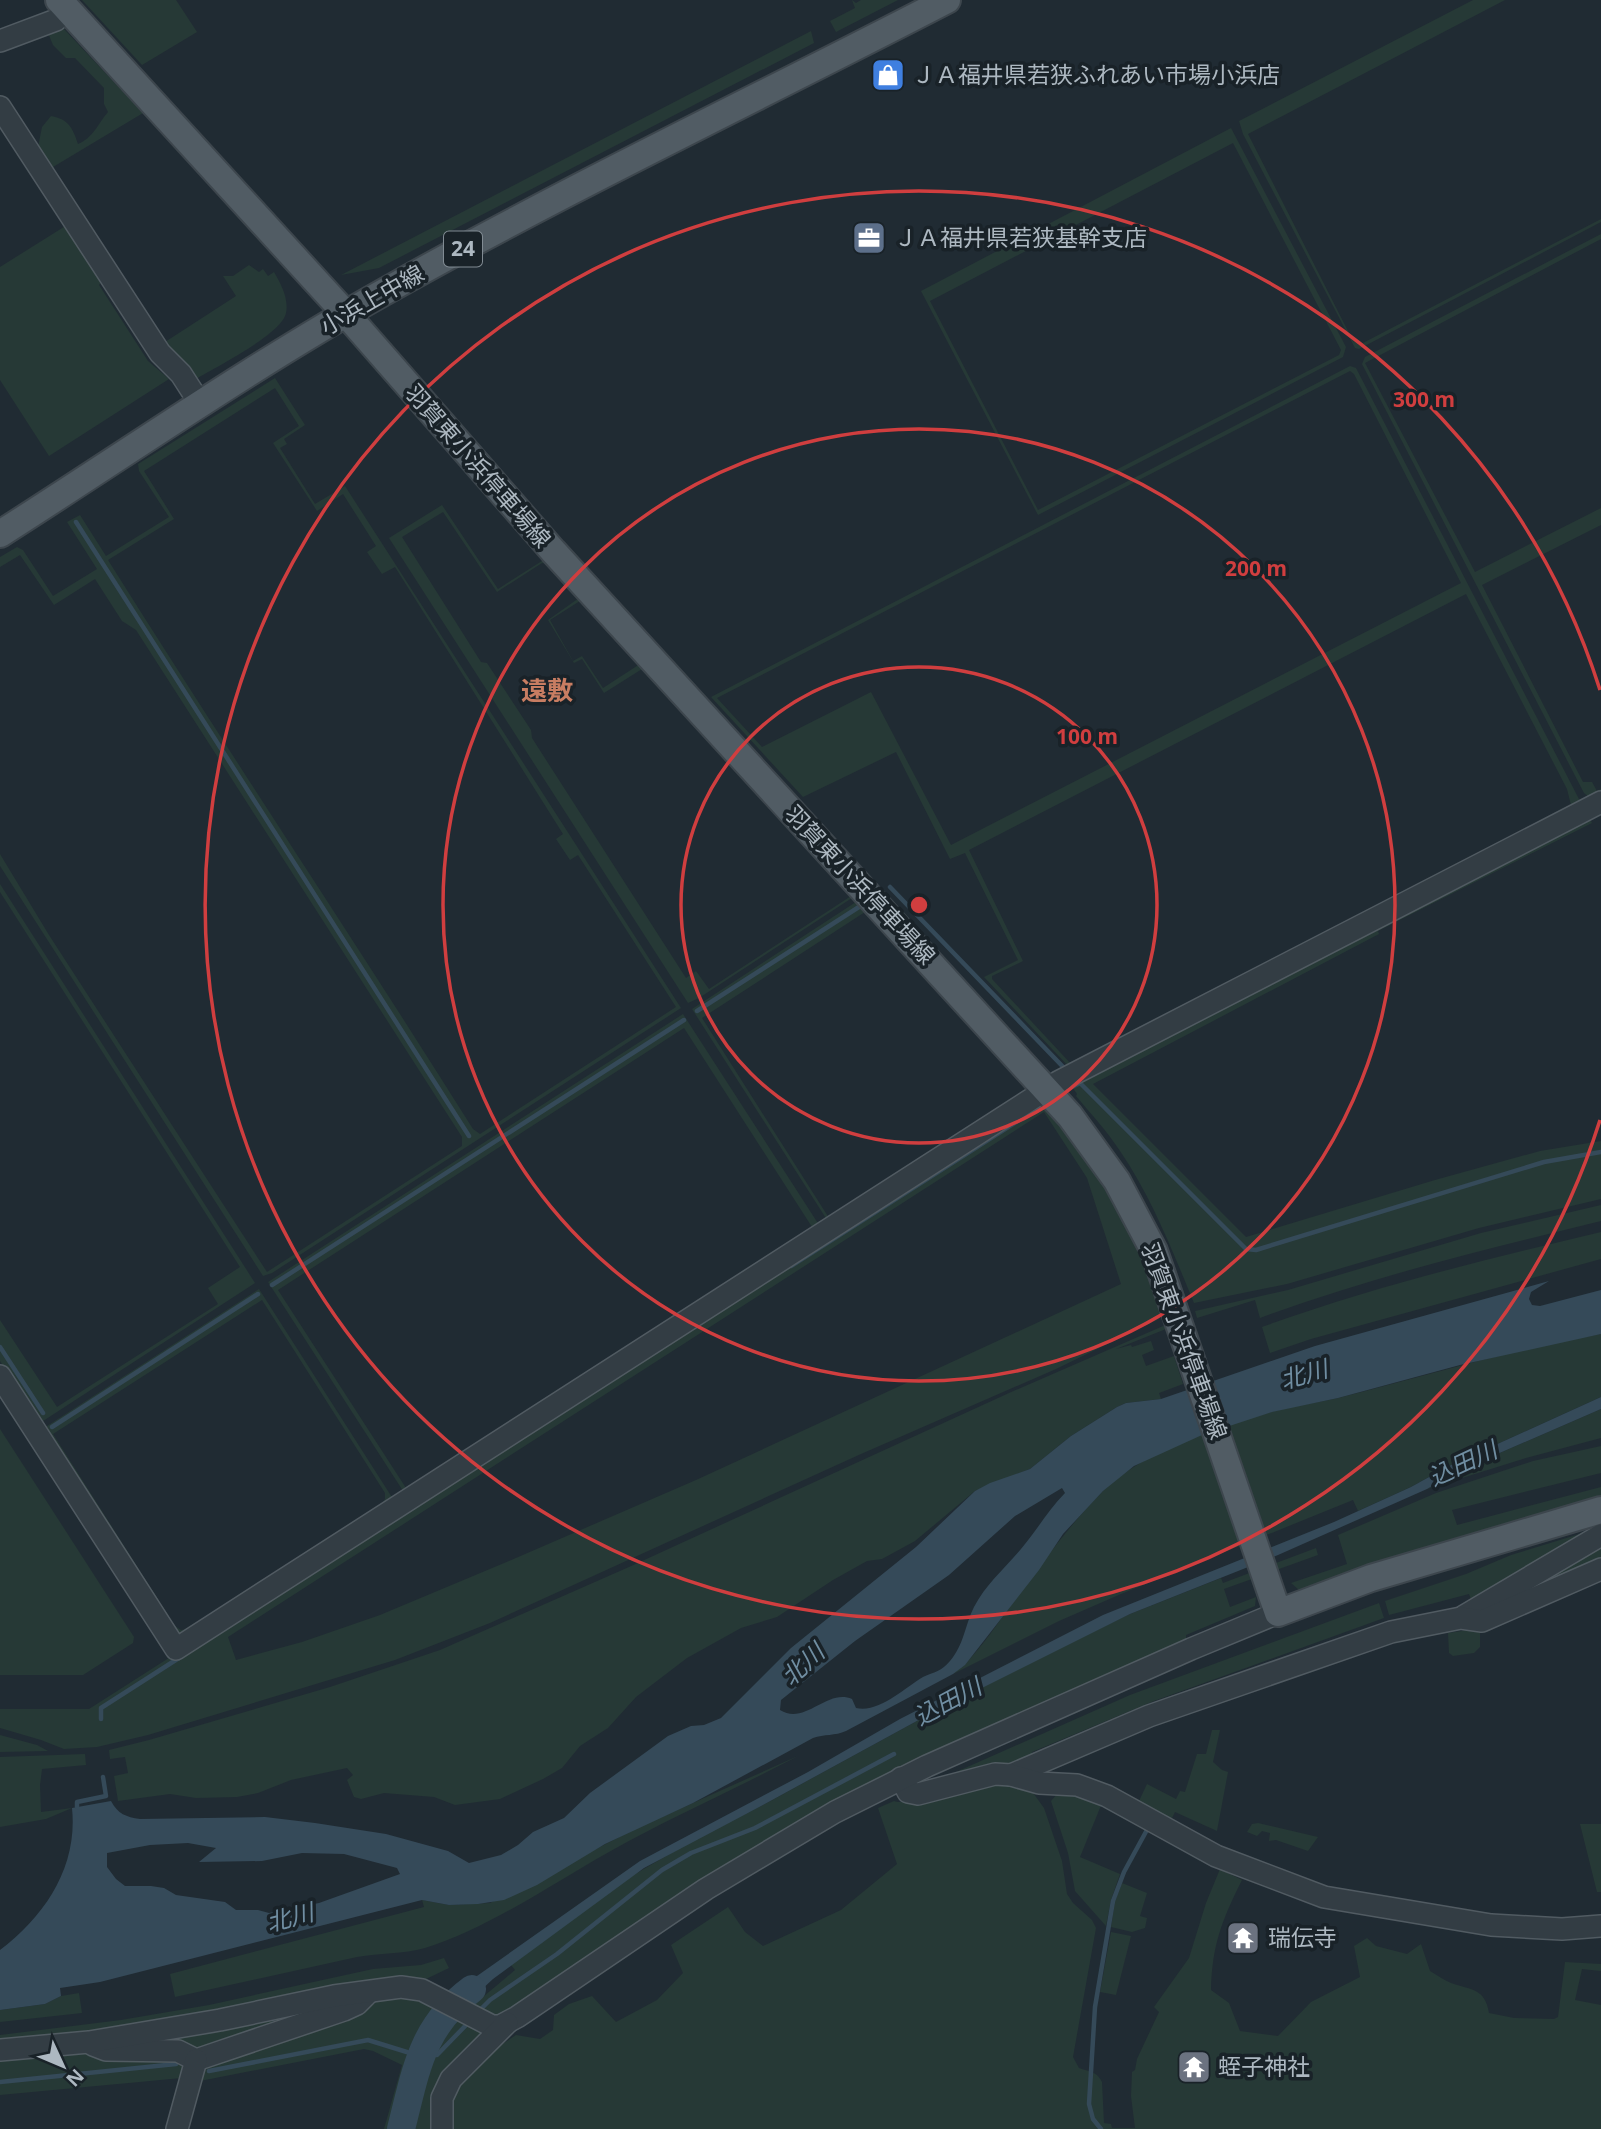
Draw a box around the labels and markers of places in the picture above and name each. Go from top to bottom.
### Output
shop icon: ＪＡ福井県若狭ふれあい市場小浜店 [869,56,907,94]
place label: ＪＡ福井県若狭ふれあい市場小浜店 [912,58,1280,90]
office icon: ＪＡ福井県若狭基幹支店 [850,219,888,257]
place label: ＪＡ福井県若狭基幹支店 [894,221,1147,253]
centre of rings [907,893,931,917]
temple icon: 瑞伝寺 [1224,1919,1262,1957]
place label: 瑞伝寺 [1268,1921,1337,1953]
temple icon: 蛭子神社 [1175,2048,1213,2086]
place label: 蛭子神社 [1218,2050,1310,2082]

